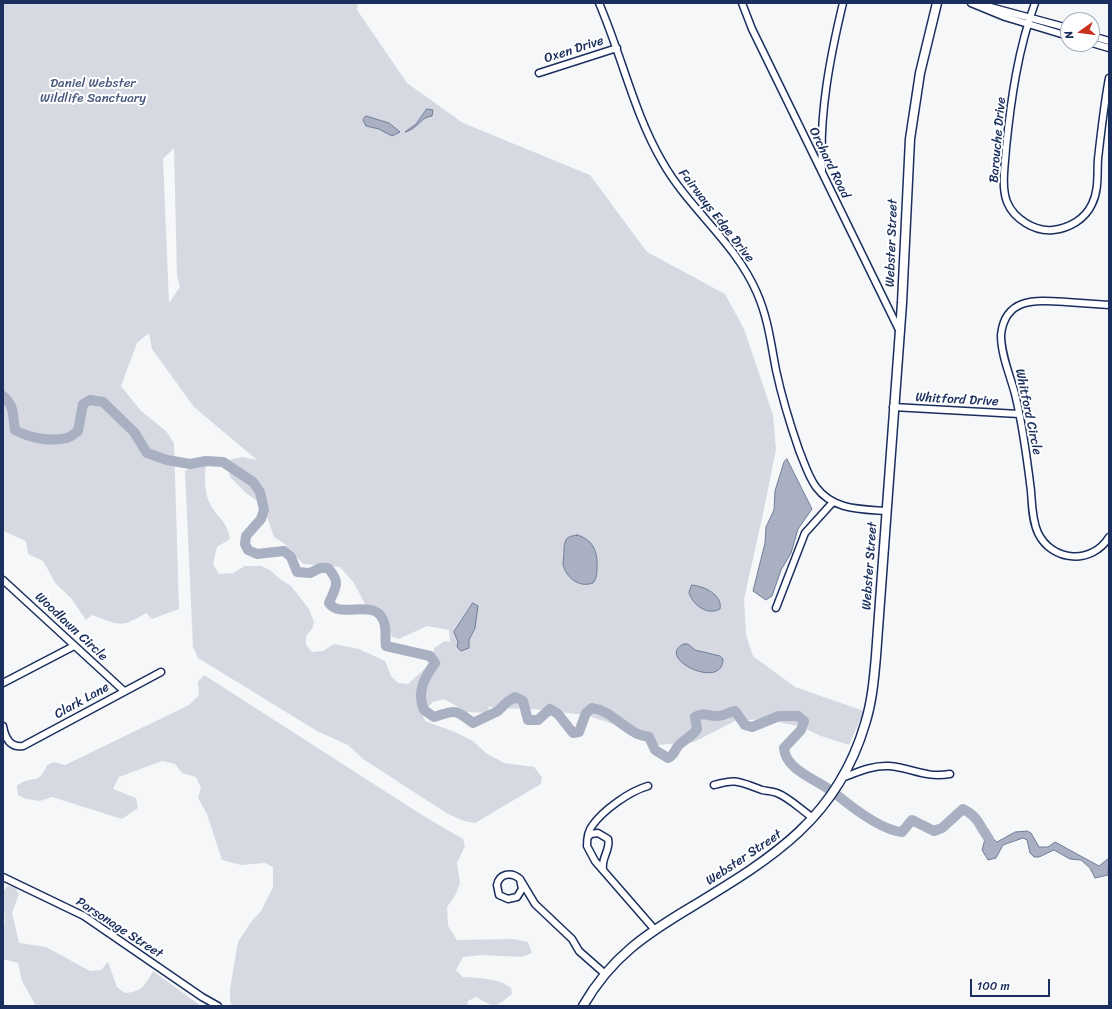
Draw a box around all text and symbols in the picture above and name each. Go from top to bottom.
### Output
north arrow [1060,12,1100,52]
text: N [1059,29,1079,41]
street label: Oxen Drive [542,33,606,67]
park label: Daniel Webster Wildlife Sanctuary [40,76,146,107]
street label: Barouche Drive [986,96,1010,184]
street label: Orchard Road [805,125,853,201]
street label: Fairways Edge Drive [675,166,757,266]
street label: Webster Street [883,199,901,287]
street label: Whitford Circle [1011,367,1045,457]
street label: Whitford Drive [915,390,999,410]
street label: Webster Street [859,521,881,611]
street label: Woodlawn Circle [31,589,111,665]
street label: Clark Lane [52,680,112,722]
street label: Webster Street [703,827,785,889]
street label: Parsonage Street [73,894,165,962]
scale bar [972,971,1052,997]
text: 100 m [977,975,1010,997]

